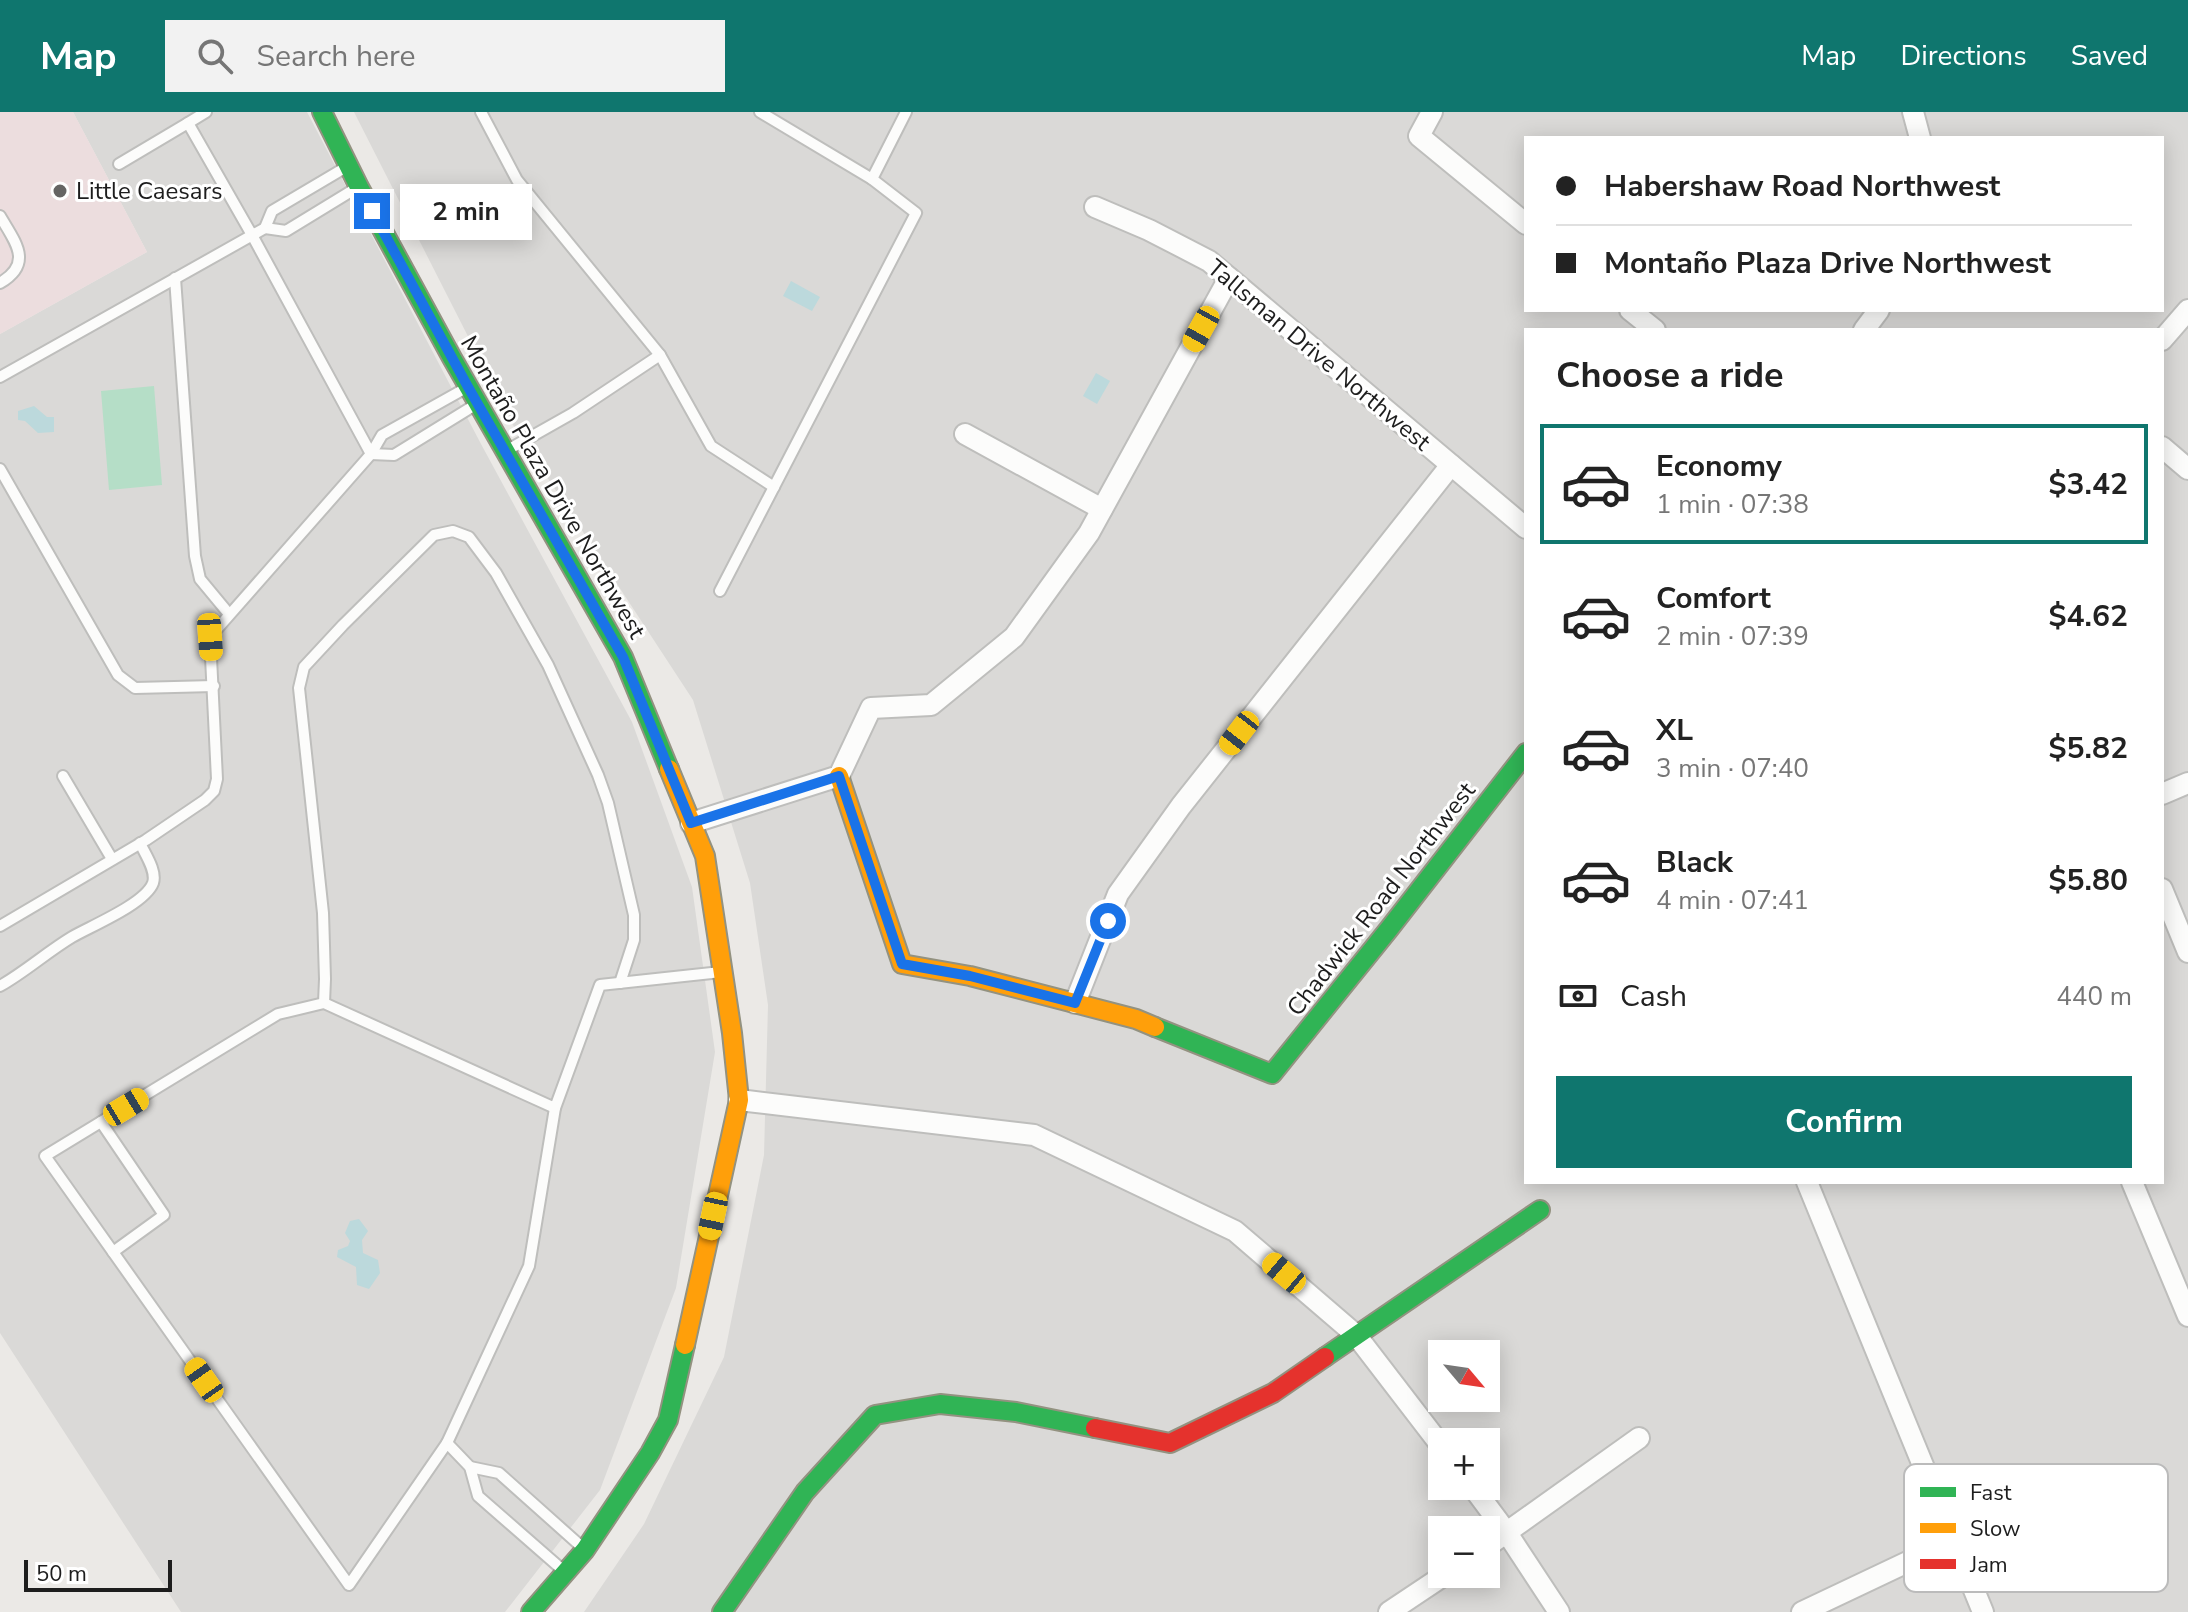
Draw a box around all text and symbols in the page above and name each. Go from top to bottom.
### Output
search box [165,20,725,92]
text: Map [40,31,117,82]
icon: search [193,34,237,78]
text: Search here [257,36,416,77]
text: Map [1801,37,1856,75]
text: Directions [1900,37,2027,75]
text: Saved [2071,37,2148,75]
text: Habershaw Road Northwest [1604,166,2000,207]
place label: Little Caesars [76,175,223,207]
marker: Little Caesars [51,182,69,200]
callout: 2 min [400,183,532,239]
route end [354,193,390,229]
text: 2 min [432,194,500,229]
text: Montaño Plaza Drive Northwest [1604,243,2051,284]
street label: Tallsman Drive Northwest [1201,252,1438,458]
car [1179,302,1223,356]
street label: Montaño Plaza Drive Northwest [453,330,653,645]
text: Choose a ride [1556,351,1784,400]
text: Economy [1656,446,1782,487]
icon: car [1560,448,1632,520]
text: $3.42 [2049,464,2128,505]
text: 1 min · 07:38 [1656,487,1809,522]
text: Comfort [1656,578,1771,619]
icon: car [1560,580,1632,652]
text: $4.62 [2049,596,2128,637]
car [196,612,224,662]
text: 2 min · 07:39 [1656,619,1809,654]
car [1215,707,1263,759]
text: XL [1656,710,1693,751]
icon: car [1560,712,1632,784]
text: $5.82 [2049,728,2128,769]
text: 3 min · 07:40 [1656,751,1809,786]
street label: Chadwick Road Northwest [1280,775,1483,1022]
text: Black [1656,842,1733,883]
icon: car [1560,844,1632,916]
text: $5.80 [2049,860,2128,901]
text: 4 min · 07:41 [1656,883,1809,918]
route start [1090,903,1126,939]
icon: cash [1556,974,1600,1018]
text: Cash [1620,976,1687,1017]
text: 440 m [2056,979,2132,1014]
button: Confirm [1556,1076,2132,1168]
car [99,1084,153,1130]
car [696,1190,730,1242]
car [1258,1248,1310,1298]
north arrow [1428,1340,1500,1412]
map controls [1428,1340,1500,1588]
car [180,1353,228,1407]
button: + [1428,1428,1500,1500]
legend [1904,1464,2168,1592]
text: Fast [1970,1478,2012,1508]
text: Slow [1970,1514,2021,1544]
button: − [1428,1516,1500,1588]
text: Jam [1969,1550,2008,1580]
scale bar [24,1556,172,1592]
text: 50 m [36,1559,87,1589]

